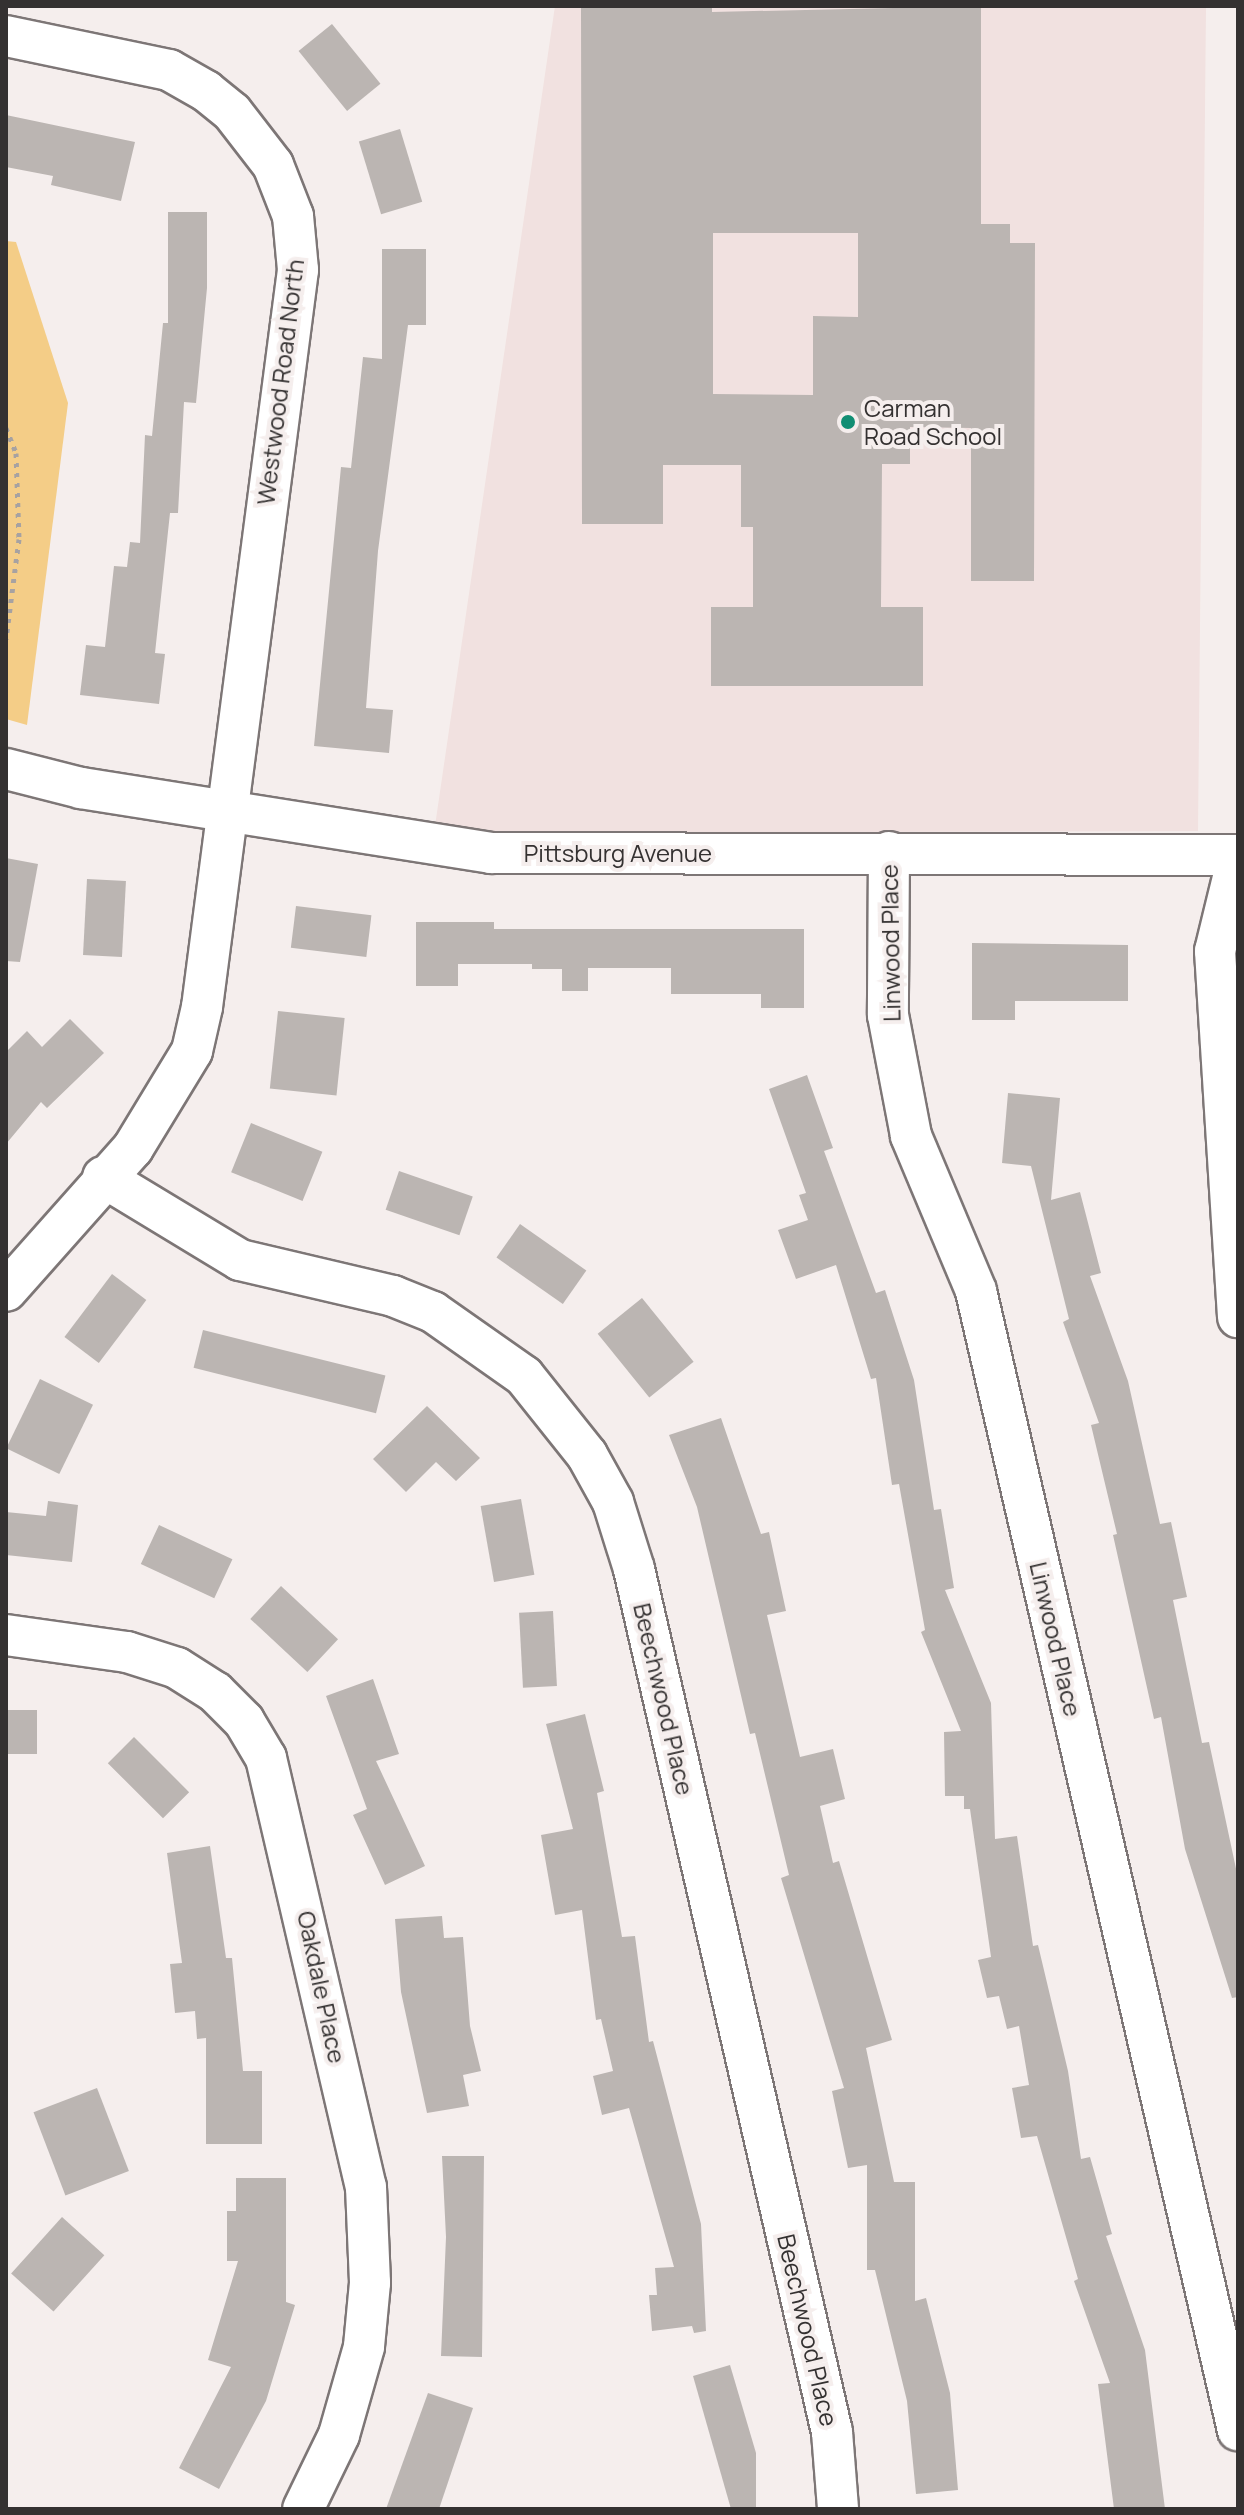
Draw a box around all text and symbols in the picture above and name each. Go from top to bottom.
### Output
street label: Westwood Road North [251,257,309,507]
place label: Carman Road School [864,394,1002,450]
marker: Carman Road School [839,413,857,431]
street label: Pittsburg Avenue [524,839,712,867]
street label: Linwood Place [874,864,906,1022]
street label: Linwood Place [1024,1559,1088,1719]
street label: Beechwood Place [628,1600,700,1798]
street label: Oakdale Place [292,1908,352,2066]
street label: Beechwood Place [772,2231,844,2429]

